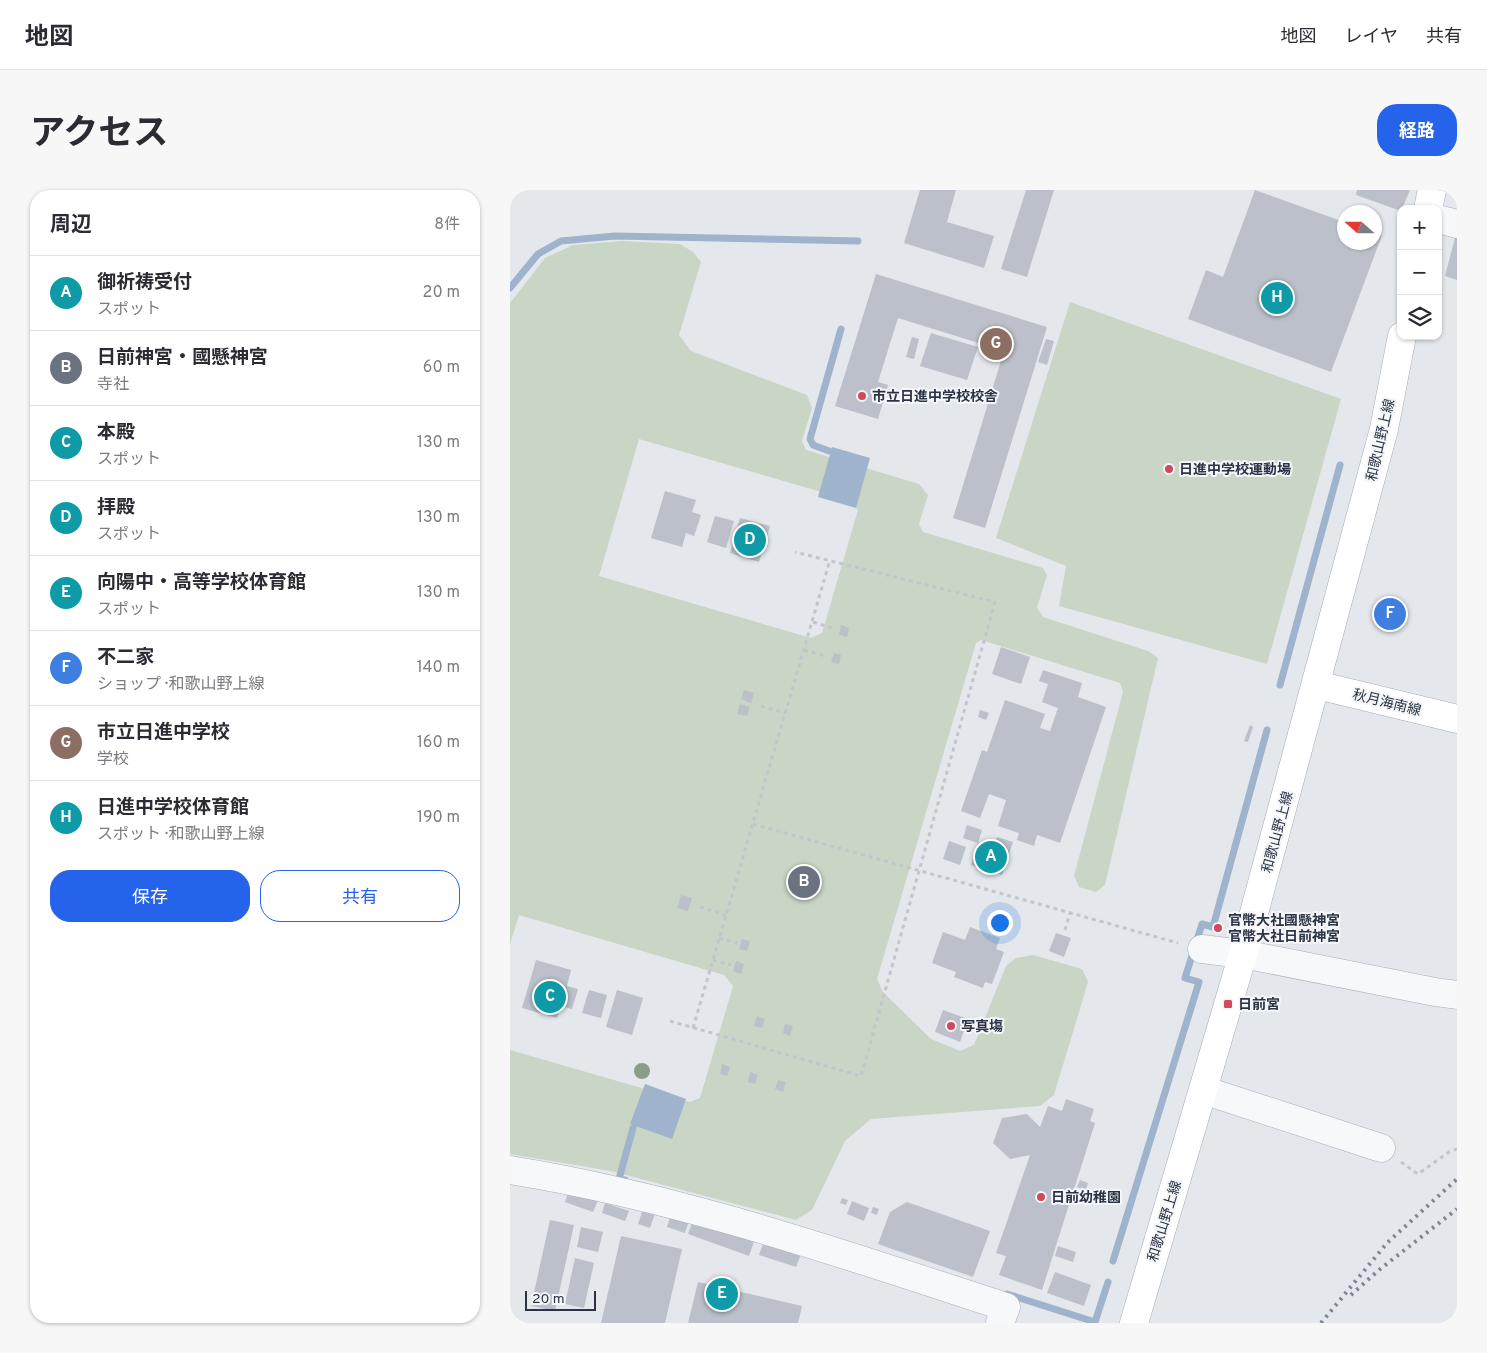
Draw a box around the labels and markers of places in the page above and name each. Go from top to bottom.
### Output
pin: H [1261,279,1293,317]
pin: G [980,325,1012,363]
place label: 市立日進中学校校舎 [872,389,998,406]
marker: 市立日進中学校校舎 [856,390,868,402]
place label: 日進中学校運動場 [1179,462,1291,479]
marker: 日進中学校運動場 [1163,463,1175,475]
pin: D [734,521,766,559]
pin: F [1374,595,1406,633]
pin: A [975,838,1007,876]
pin: B [788,863,820,901]
place label: 官幣大社國懸神宮 官幣大社日前神宮 [1228,912,1340,946]
marker: 官幣大社國懸神宮 官幣大社日前神宮 [1212,922,1224,934]
pin: C [534,978,566,1016]
place label: 日前宮 [1238,996,1280,1014]
marker: 日前宮 [1222,998,1234,1010]
place label: 写真塲 [961,1018,1003,1036]
marker: 写真塲 [945,1020,957,1032]
place label: 日前幼稚園 [1051,1189,1121,1207]
marker: 日前幼稚園 [1035,1191,1047,1203]
pin: E [706,1275,738,1313]

